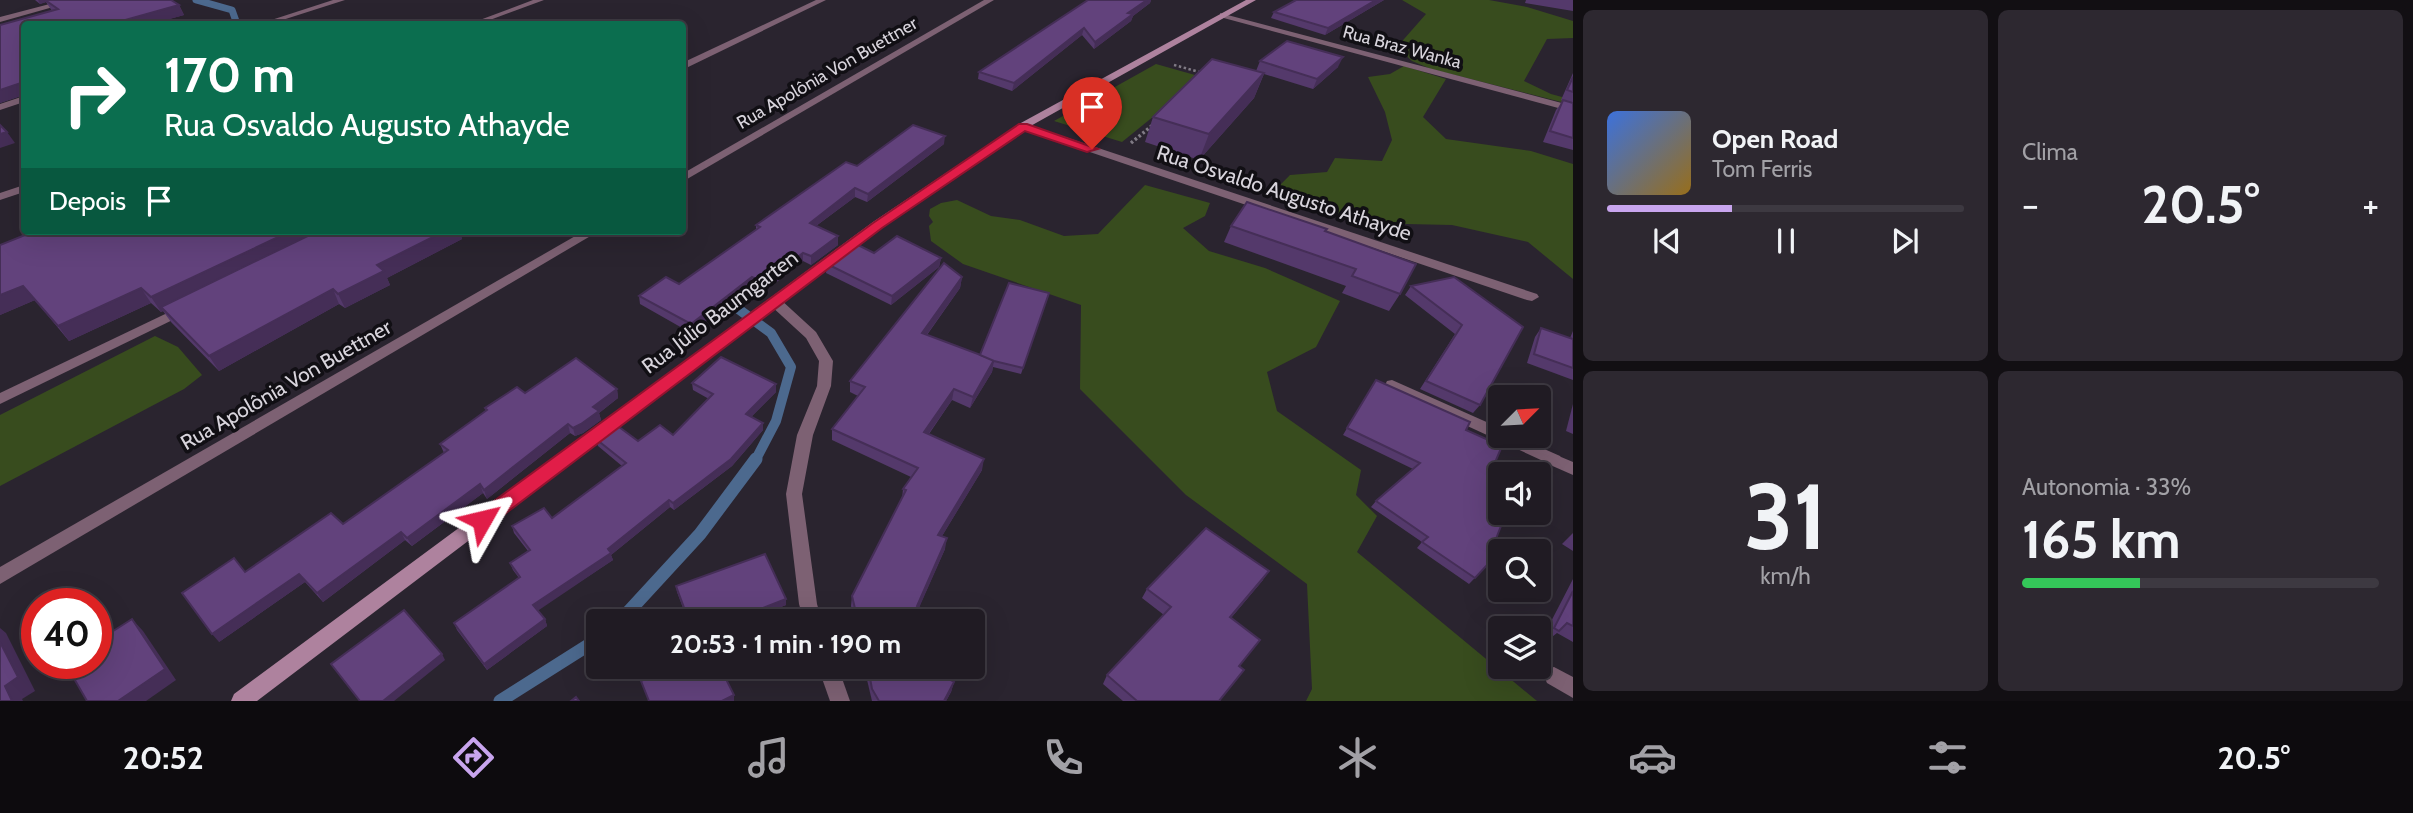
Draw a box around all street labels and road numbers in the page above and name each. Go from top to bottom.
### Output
street label: Rua Apolônia Von Buettner [733,12,921,134]
street label: Rua Braz Wanka [1340,21,1464,73]
street label: Rua Osvaldo Augusto Athayde [1154,139,1415,246]
street label: Rua Júlio Baumgarten [637,245,803,378]
street label: Rua Apolônia Von Buettner [176,314,396,455]

